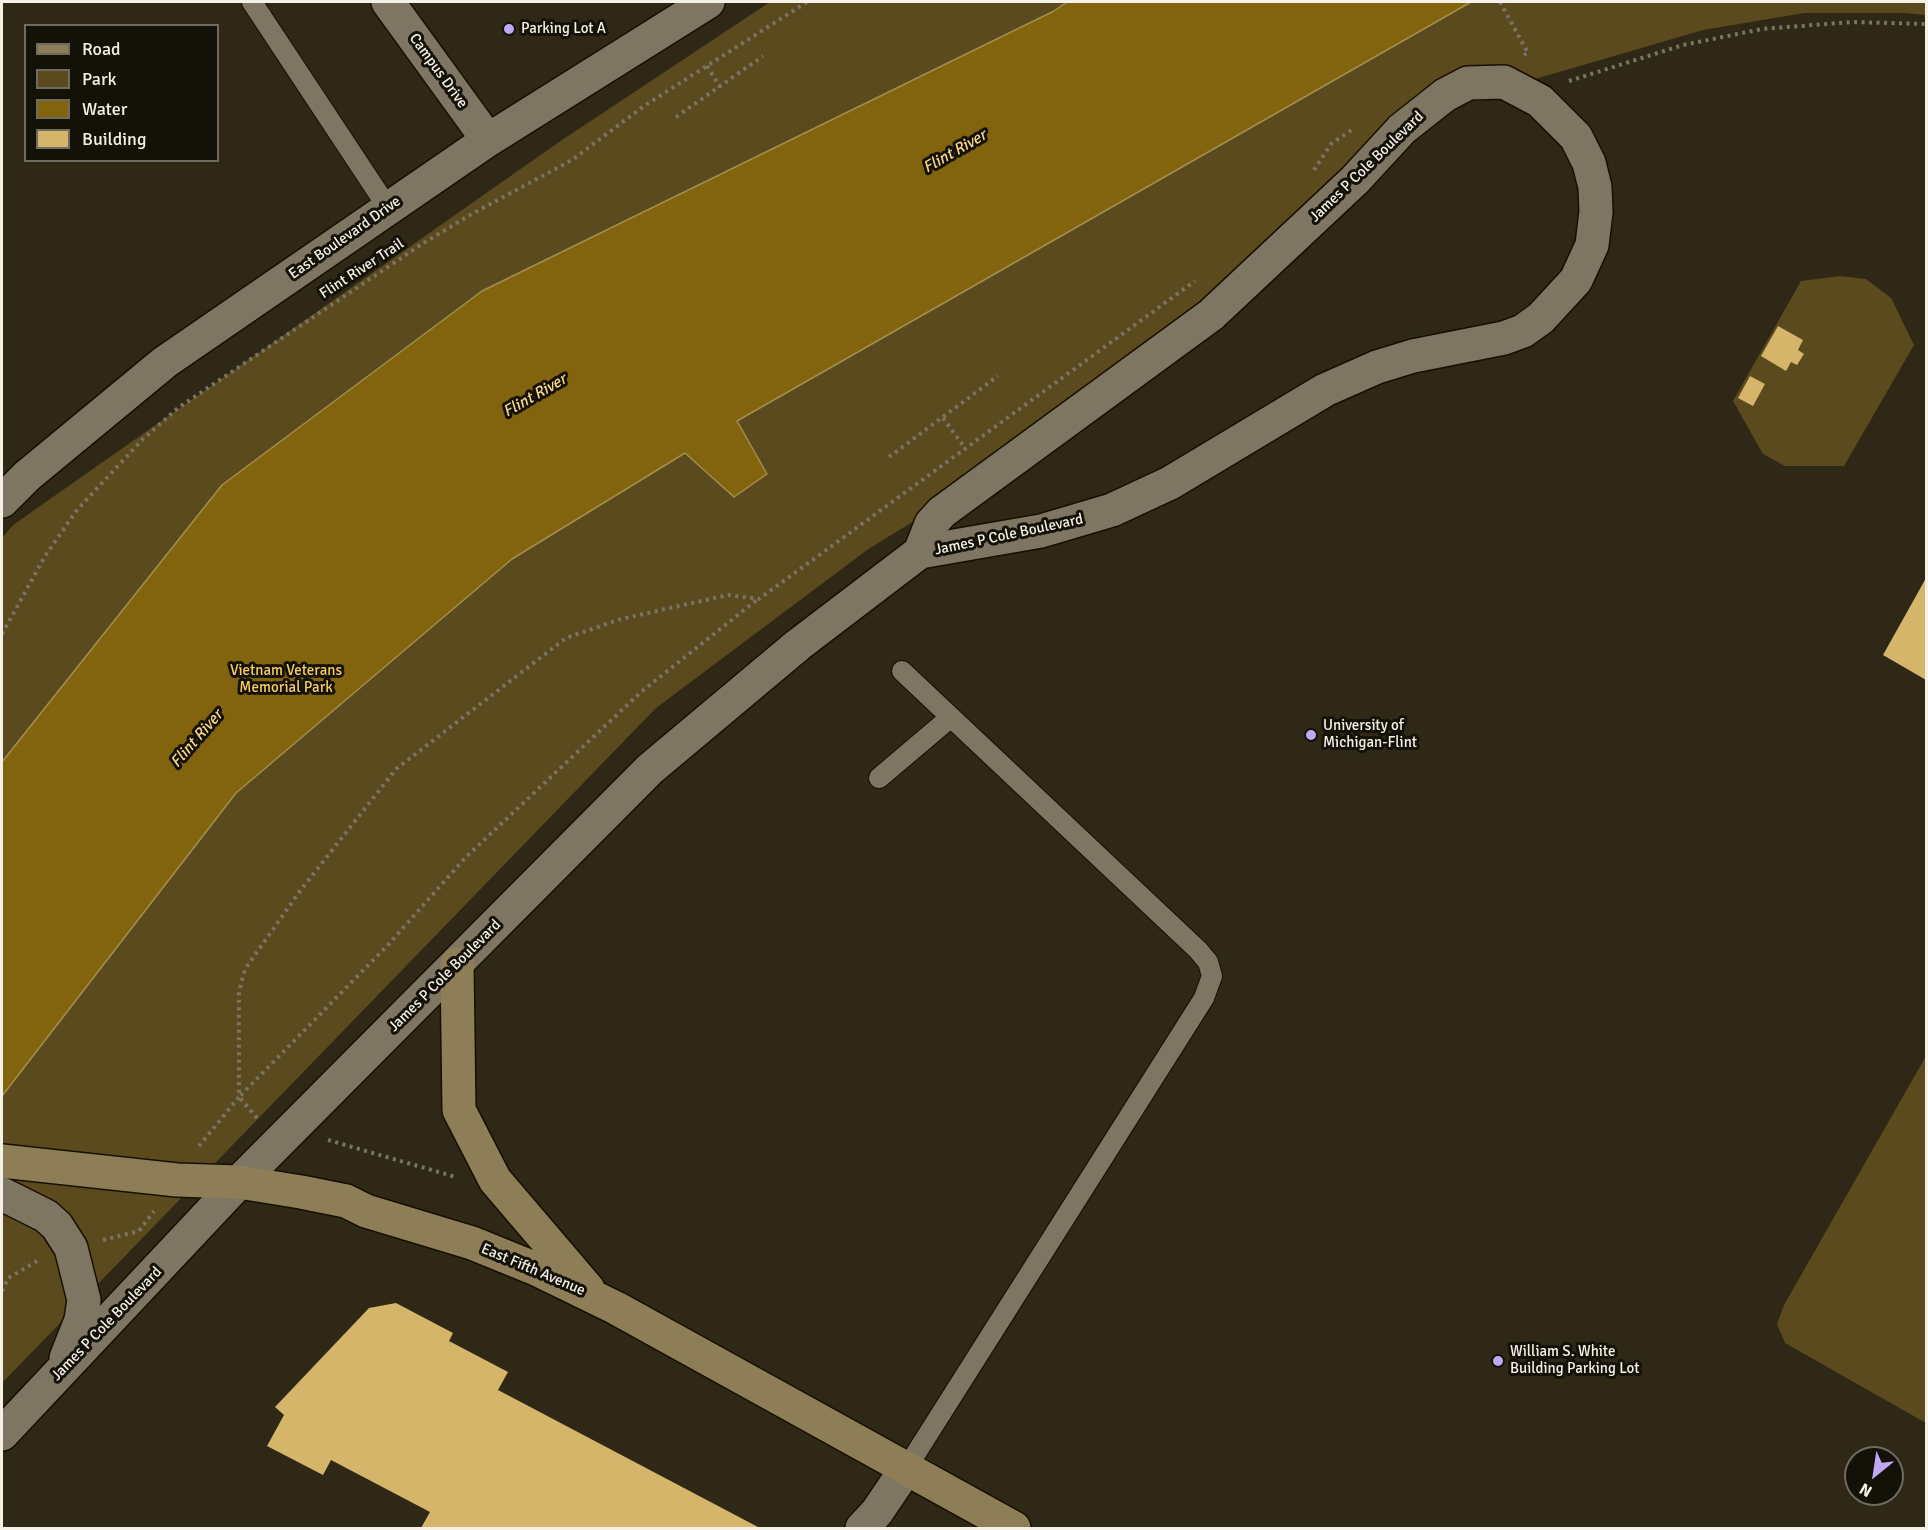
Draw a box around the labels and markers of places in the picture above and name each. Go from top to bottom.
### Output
place label: Parking Lot A [521,20,606,38]
marker: Parking Lot A [502,22,516,36]
place label: University of Michigan-Flint [1323,717,1417,752]
marker: University of Michigan-Flint [1304,728,1318,742]
place label: William S. White Building Parking Lot [1510,1343,1640,1378]
marker: William S. White Building Parking Lot [1491,1354,1505,1368]

